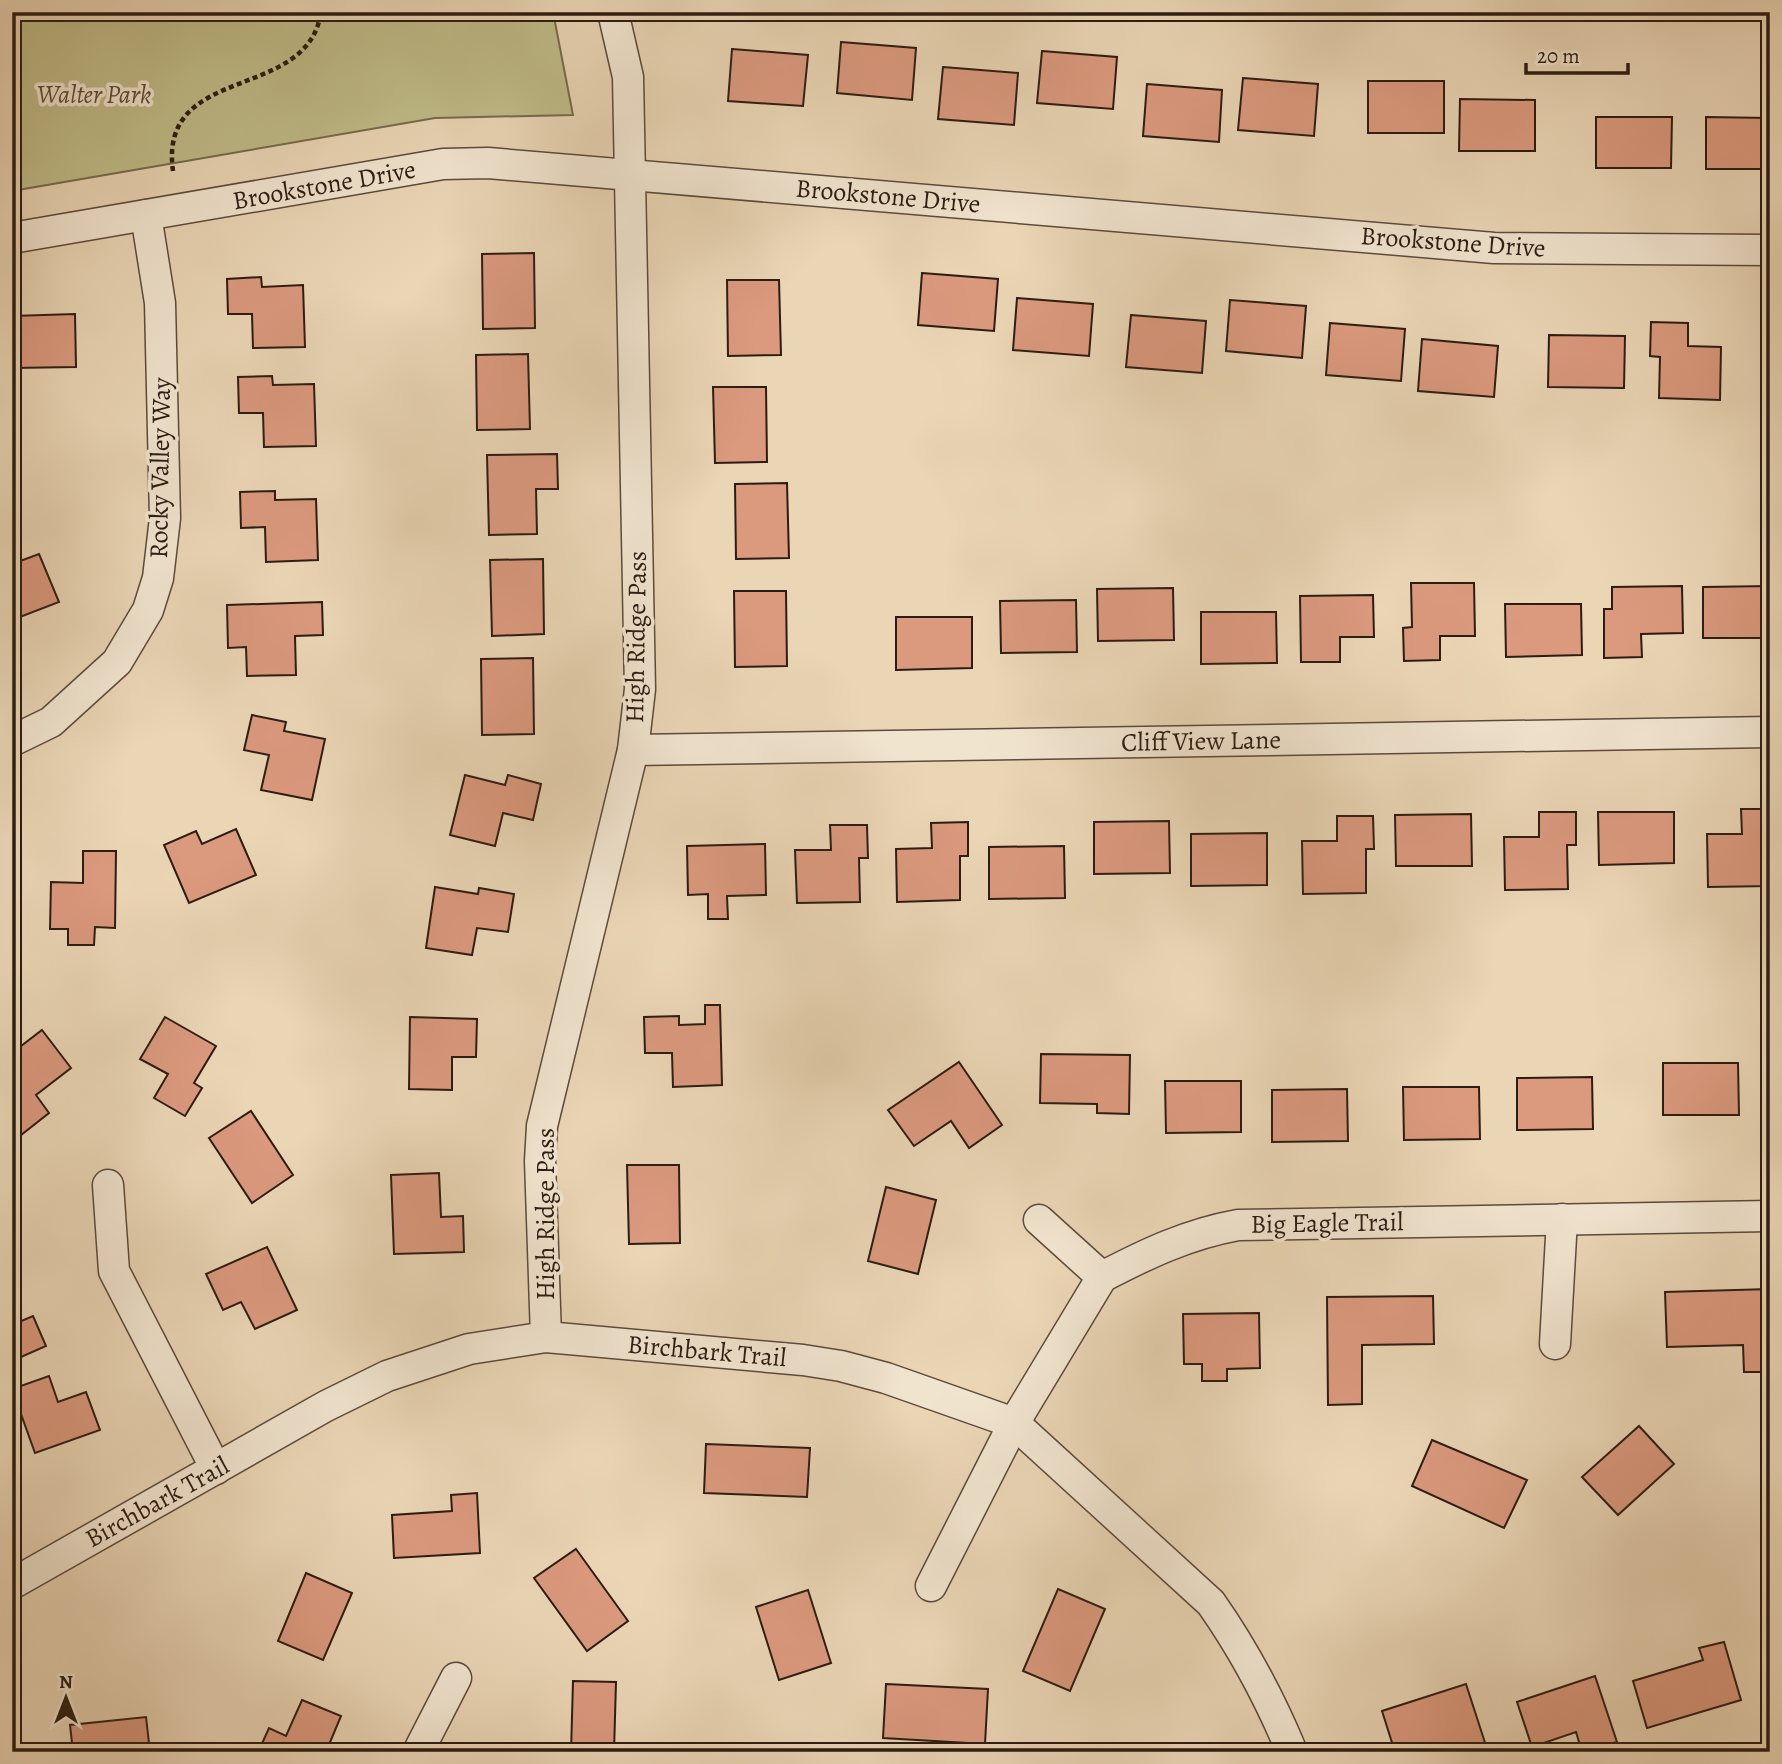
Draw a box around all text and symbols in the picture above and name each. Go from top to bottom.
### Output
scale bar [1526,32,1628,76]
text: 20 m [1537,42,1580,70]
park label: Walter Park [37,77,151,112]
street label: Brookstone Drive [230,152,418,218]
street label: Brookstone Drive [794,170,982,222]
street label: Brookstone Drive [1359,218,1547,266]
street label: Rocky Valley Way [141,377,179,559]
street label: High Ridge Pass [617,551,655,723]
street label: Cliff View Lane [1121,722,1281,760]
street label: High Ridge Pass [528,1128,563,1300]
street label: Big Eagle Trail [1250,1204,1404,1242]
street label: Birchbark Trail [626,1327,788,1375]
street label: Birchbark Trail [79,1448,235,1556]
north arrow [32,1662,102,1732]
text: N [59,1669,73,1695]

